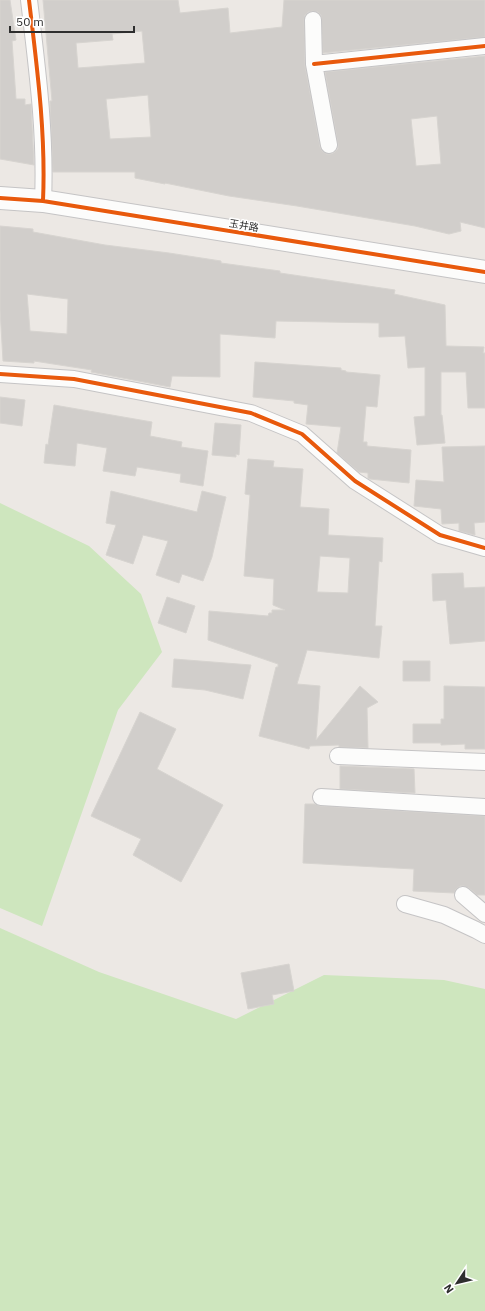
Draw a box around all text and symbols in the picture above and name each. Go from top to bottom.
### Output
scale bar [10,8,134,34]
text: 50 m [16,14,44,29]
street label: 玉井路 [228,217,260,234]
north arrow [437,1263,477,1303]
text: N [441,1281,457,1296]

